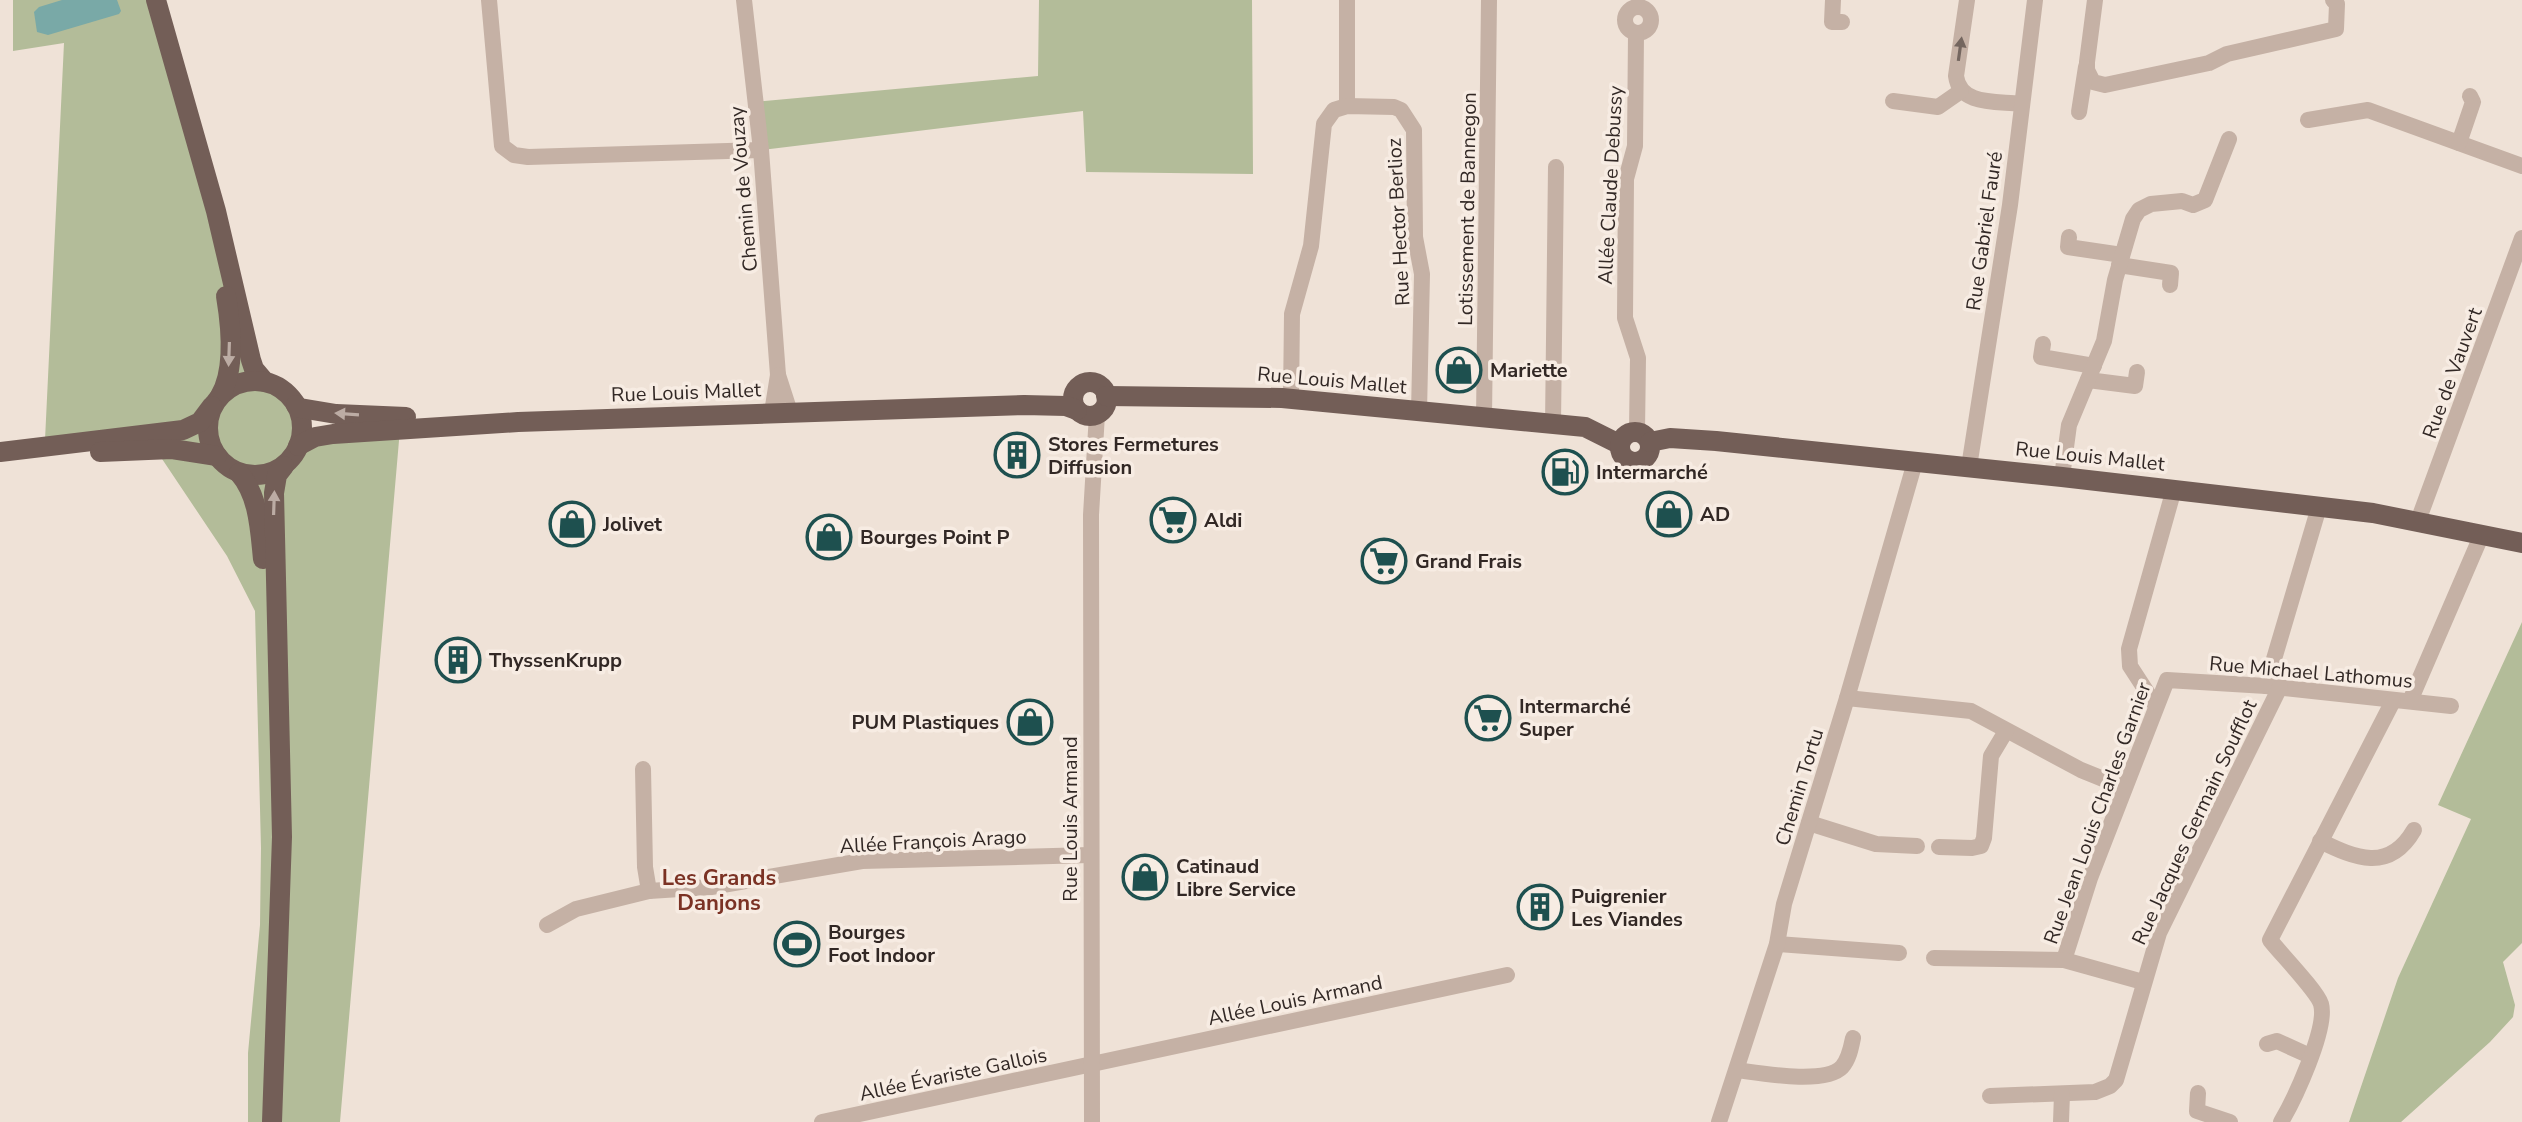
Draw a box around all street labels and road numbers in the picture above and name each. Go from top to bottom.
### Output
street label: Allée Claude Debussy [1592,84,1629,285]
street label: Lotissement de Bannegon [1452,92,1483,326]
street label: Chemin de Vouzay [723,104,764,273]
street label: Rue Hector Berlioz [1381,137,1416,307]
street label: Rue Gabriel Fauré [1960,150,2009,313]
street label: Rue de Vauvert [2416,303,2489,443]
street label: Rue Louis Mallet [1256,361,1409,401]
street label: Rue Louis Mallet [611,376,762,409]
street label: Rue Louis Mallet [2014,435,2167,478]
street label: Rue Michael Lathomus [2208,650,2414,695]
street label: Rue Jean Louis Charles Garnier [2037,678,2158,948]
street label: Rue Jacques Germain Soufflot [2126,694,2264,949]
street label: Chemin Tortu [1769,725,1830,849]
street label: Rue Louis Armand [1057,736,1084,902]
street label: Allée François Arago [839,823,1027,860]
street label: Allée Louis Armand [1205,969,1385,1032]
street label: Allée Évariste Gallois [857,1041,1049,1108]

